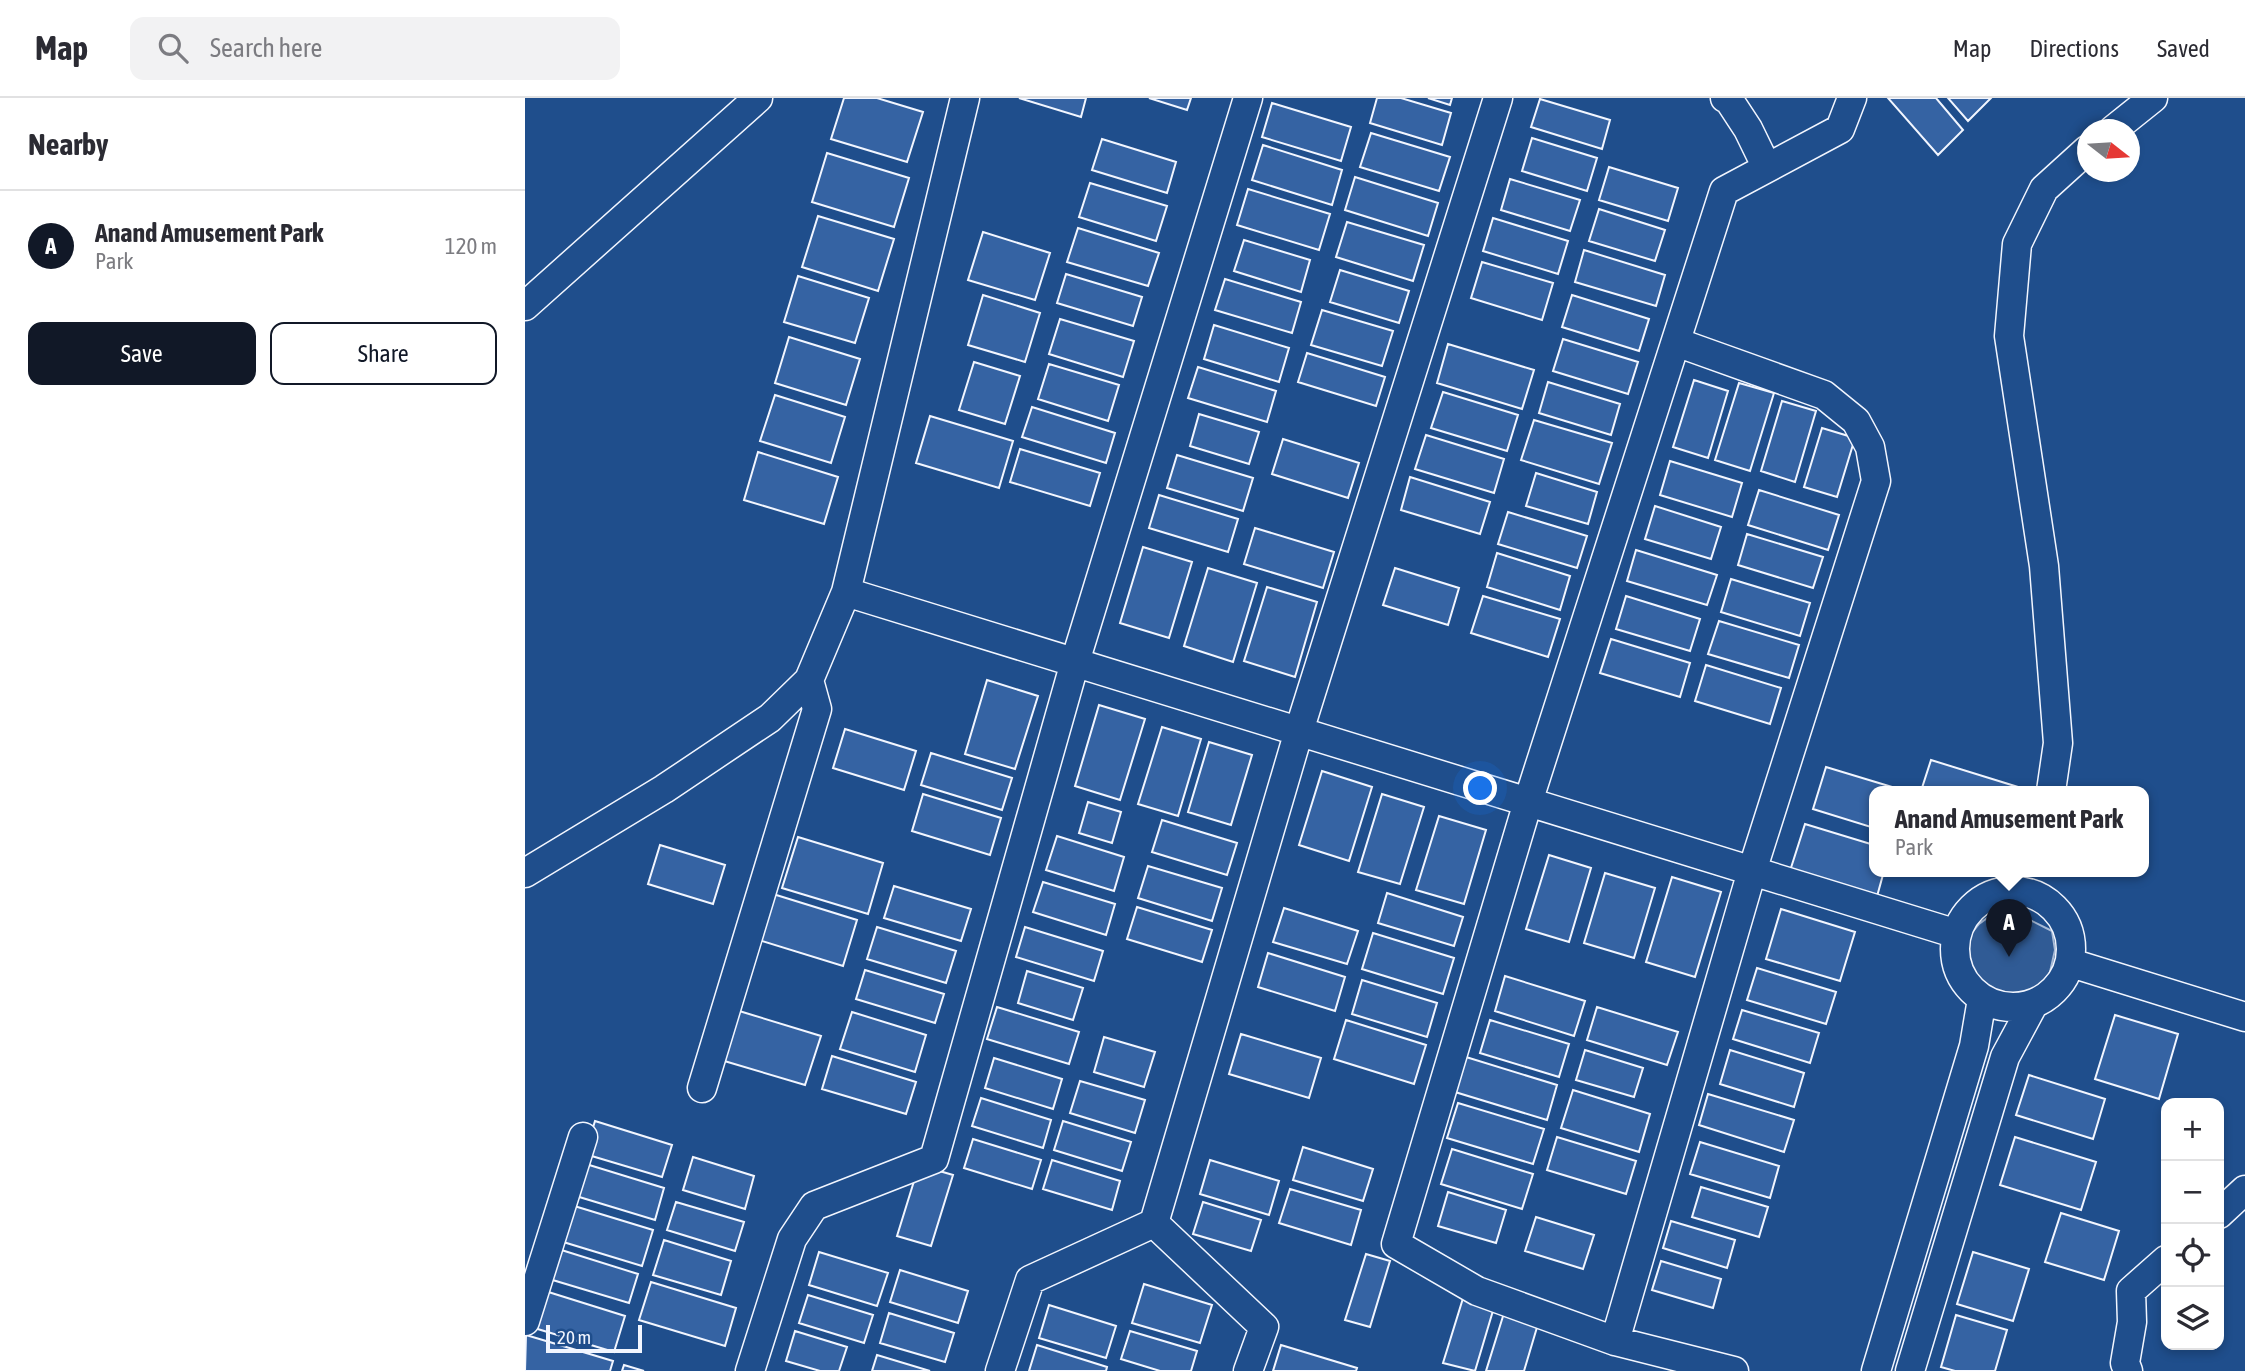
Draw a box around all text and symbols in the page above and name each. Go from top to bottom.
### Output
search box [130,17,620,80]
text: Map [35,29,88,67]
icon: search [154,29,192,67]
text: Search here [210,33,322,63]
text: Map [1953,35,1991,62]
text: Directions [2029,35,2119,62]
text: Saved [2157,35,2210,62]
north arrow [2077,119,2140,182]
text: Nearby [28,127,108,161]
text: Anand Amusement Park [95,218,324,248]
text: A [45,233,57,259]
text: 120 m [445,233,497,259]
text: Park [95,248,133,274]
button: Save [28,322,256,385]
button: Share [270,322,497,385]
your location [1463,771,1497,805]
popup [1869,786,2149,877]
text: Anand Amusement Park [1895,804,2123,834]
text: Park [1895,834,1933,860]
pin: A [1986,899,2032,957]
map controls [2161,1098,2224,1350]
button: + [2161,1098,2224,1161]
button: − [2161,1161,2224,1224]
button: locate [2161,1224,2224,1287]
button: layers [2161,1287,2224,1350]
scale bar [546,1322,642,1354]
text: 20 m [557,1326,591,1348]

